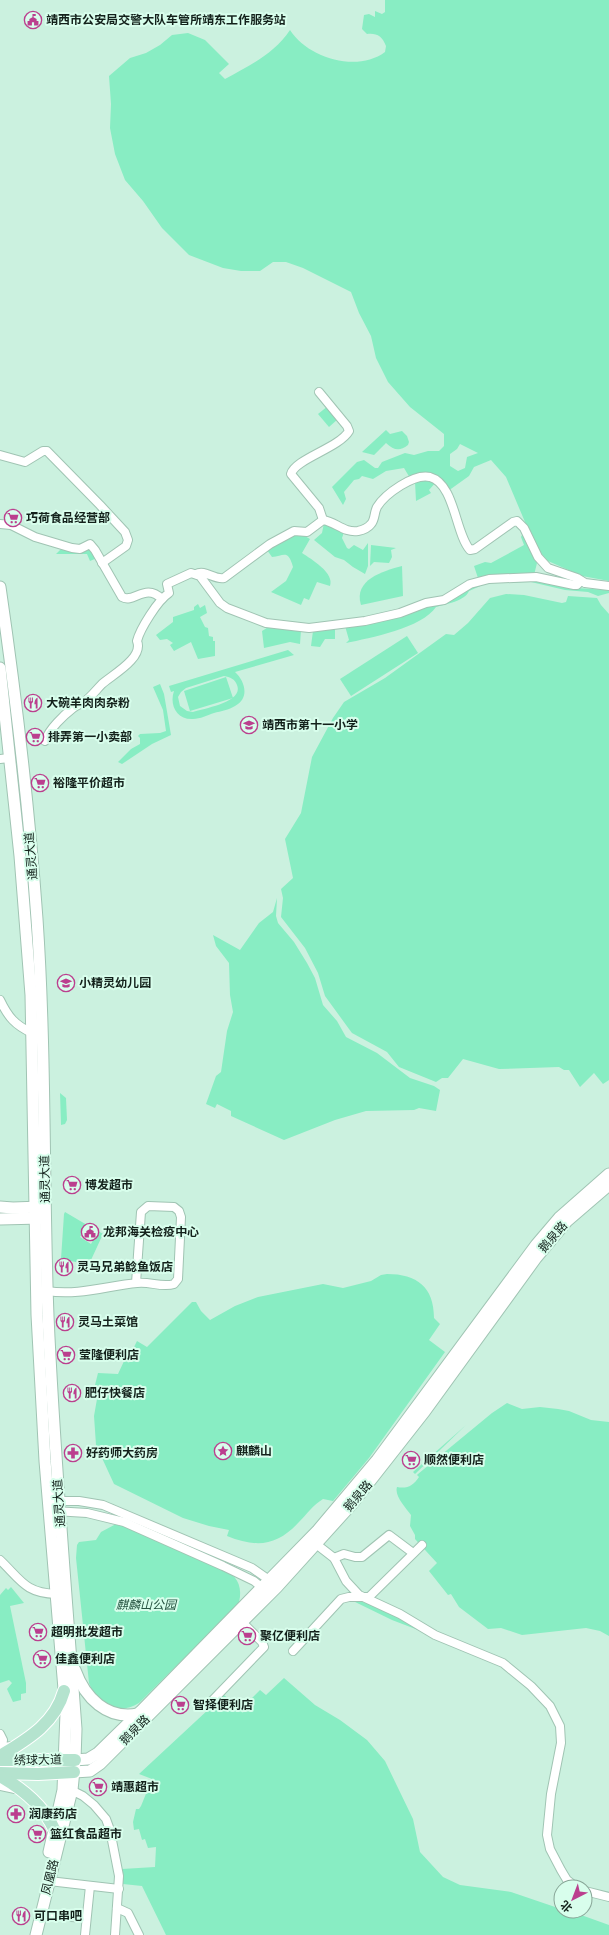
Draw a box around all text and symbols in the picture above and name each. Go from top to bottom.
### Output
public building icon: 靖西市公安局交警大队车管所靖东工作服务站 [23,10,43,30]
place label: 靖西市公安局交警大队车管所靖东工作服务站 [46,13,286,27]
supermarket icon: 巧荷食品经营部 [3,508,23,528]
place label: 巧荷食品经营部 [26,511,110,525]
restaurant icon: 大碗羊肉肉杂粉 [23,693,43,713]
place label: 大碗羊肉肉杂粉 [46,696,130,710]
school or university icon: 靖西市第十一小学 [239,715,259,735]
place label: 靖西市第十一小学 [262,718,358,732]
supermarket icon: 排弄第一小卖部 [25,727,45,747]
place label: 排弄第一小卖部 [48,730,132,744]
supermarket icon: 裕隆平价超市 [30,773,50,793]
place label: 裕隆平价超市 [53,776,125,790]
street label: 通灵大道 [22,831,40,881]
school or university icon: 小精灵幼儿园 [56,973,76,993]
place label: 小精灵幼儿园 [79,976,151,990]
street label: 通灵大道 [38,1155,52,1203]
supermarket icon: 博发超市 [62,1175,82,1195]
place label: 博发超市 [85,1178,133,1192]
street label: 鹅泉路 [536,1219,570,1255]
public building icon: 龙邦海关检疫中心 [80,1222,100,1242]
place label: 龙邦海关检疫中心 [103,1225,199,1239]
restaurant icon: 灵马兄弟鲶鱼饭店 [54,1257,74,1277]
place label: 灵马兄弟鲶鱼饭店 [77,1260,173,1274]
restaurant icon: 灵马土菜馆 [55,1312,75,1332]
place label: 灵马土菜馆 [78,1315,138,1329]
supermarket icon: 莹隆便利店 [56,1345,76,1365]
place label: 莹隆便利店 [79,1348,139,1362]
restaurant icon: 肥仔快餐店 [62,1383,82,1403]
place label: 肥仔快餐店 [85,1386,145,1400]
place icon: 麒麟山 [213,1441,233,1461]
pharmacy icon: 好药师大药房 [63,1443,83,1463]
place label: 麒麟山 [236,1444,272,1458]
place label: 好药师大药房 [86,1446,158,1460]
supermarket icon: 顺然便利店 [401,1450,421,1470]
place label: 顺然便利店 [424,1453,484,1467]
street label: 鹅泉路 [341,1478,375,1514]
street label: 通灵大道 [50,1479,68,1527]
park label: 麒麟山公园 [116,1598,178,1612]
supermarket icon: 超明批发超市 [28,1622,48,1642]
place label: 超明批发超市 [51,1625,123,1639]
supermarket icon: 聚亿便利店 [237,1626,257,1646]
place label: 聚亿便利店 [260,1629,320,1643]
supermarket icon: 佳鑫便利店 [32,1649,52,1669]
place label: 佳鑫便利店 [55,1652,115,1666]
supermarket icon: 智择便利店 [170,1695,190,1715]
place label: 智择便利店 [193,1698,253,1712]
street label: 鹅泉路 [117,1712,153,1748]
street label: 绣球大道 [14,1753,62,1767]
supermarket icon: 靖惠超市 [88,1777,108,1797]
place label: 靖惠超市 [111,1780,159,1794]
pharmacy icon: 润康药店 [6,1804,26,1824]
place label: 润康药店 [29,1807,77,1821]
supermarket icon: 篮红食品超市 [27,1824,47,1844]
place label: 篮红食品超市 [50,1827,122,1841]
street label: 凤凰路 [39,1858,61,1896]
north arrow [553,1879,593,1919]
text: 北 [558,1898,575,1915]
restaurant icon: 可口串吧 [11,1906,31,1926]
place label: 可口串吧 [34,1909,82,1923]

